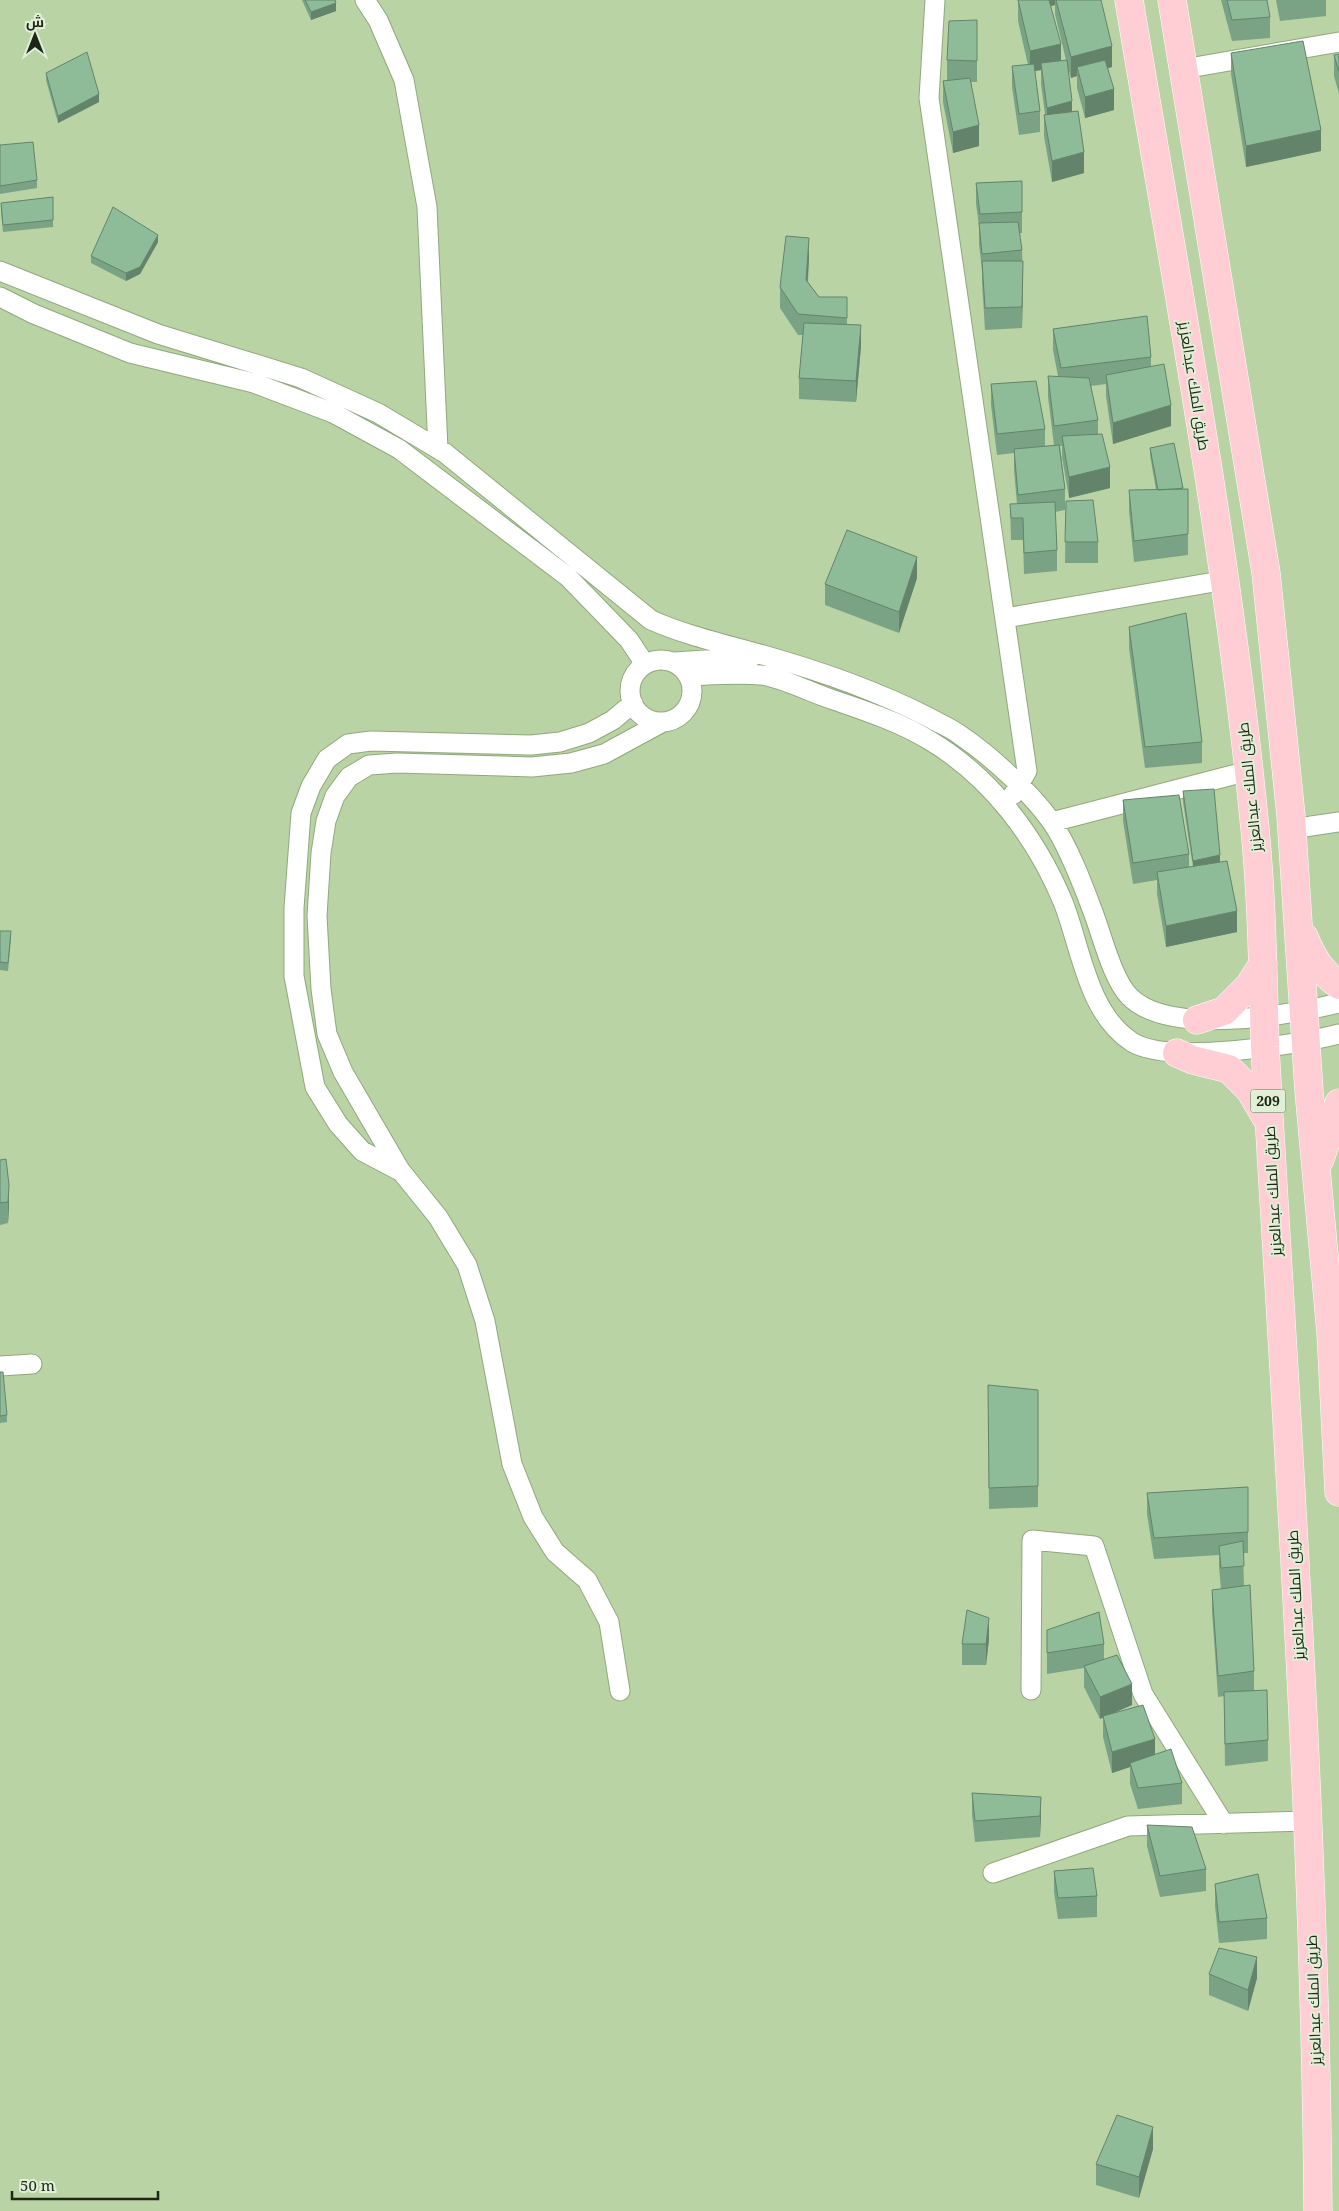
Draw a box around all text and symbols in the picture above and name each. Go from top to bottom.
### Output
north arrow [10,10,60,60]
text: ش [26,12,44,31]
street label: طريق الملك عبدالعزيز [1174,319,1215,452]
street label: طريق الملك عبدالعزيز [1232,721,1267,854]
road number: 209 [1250,1090,1286,1112]
street label: طريق الملك عبدالعزيز [1259,1125,1286,1258]
street label: طريق الملك عبدالعزيز [1282,1529,1309,1662]
street label: طريق الملك عبدالعزيز [1301,1934,1326,2067]
scale bar [12,2168,159,2200]
text: 50 m [20,2175,55,2195]

